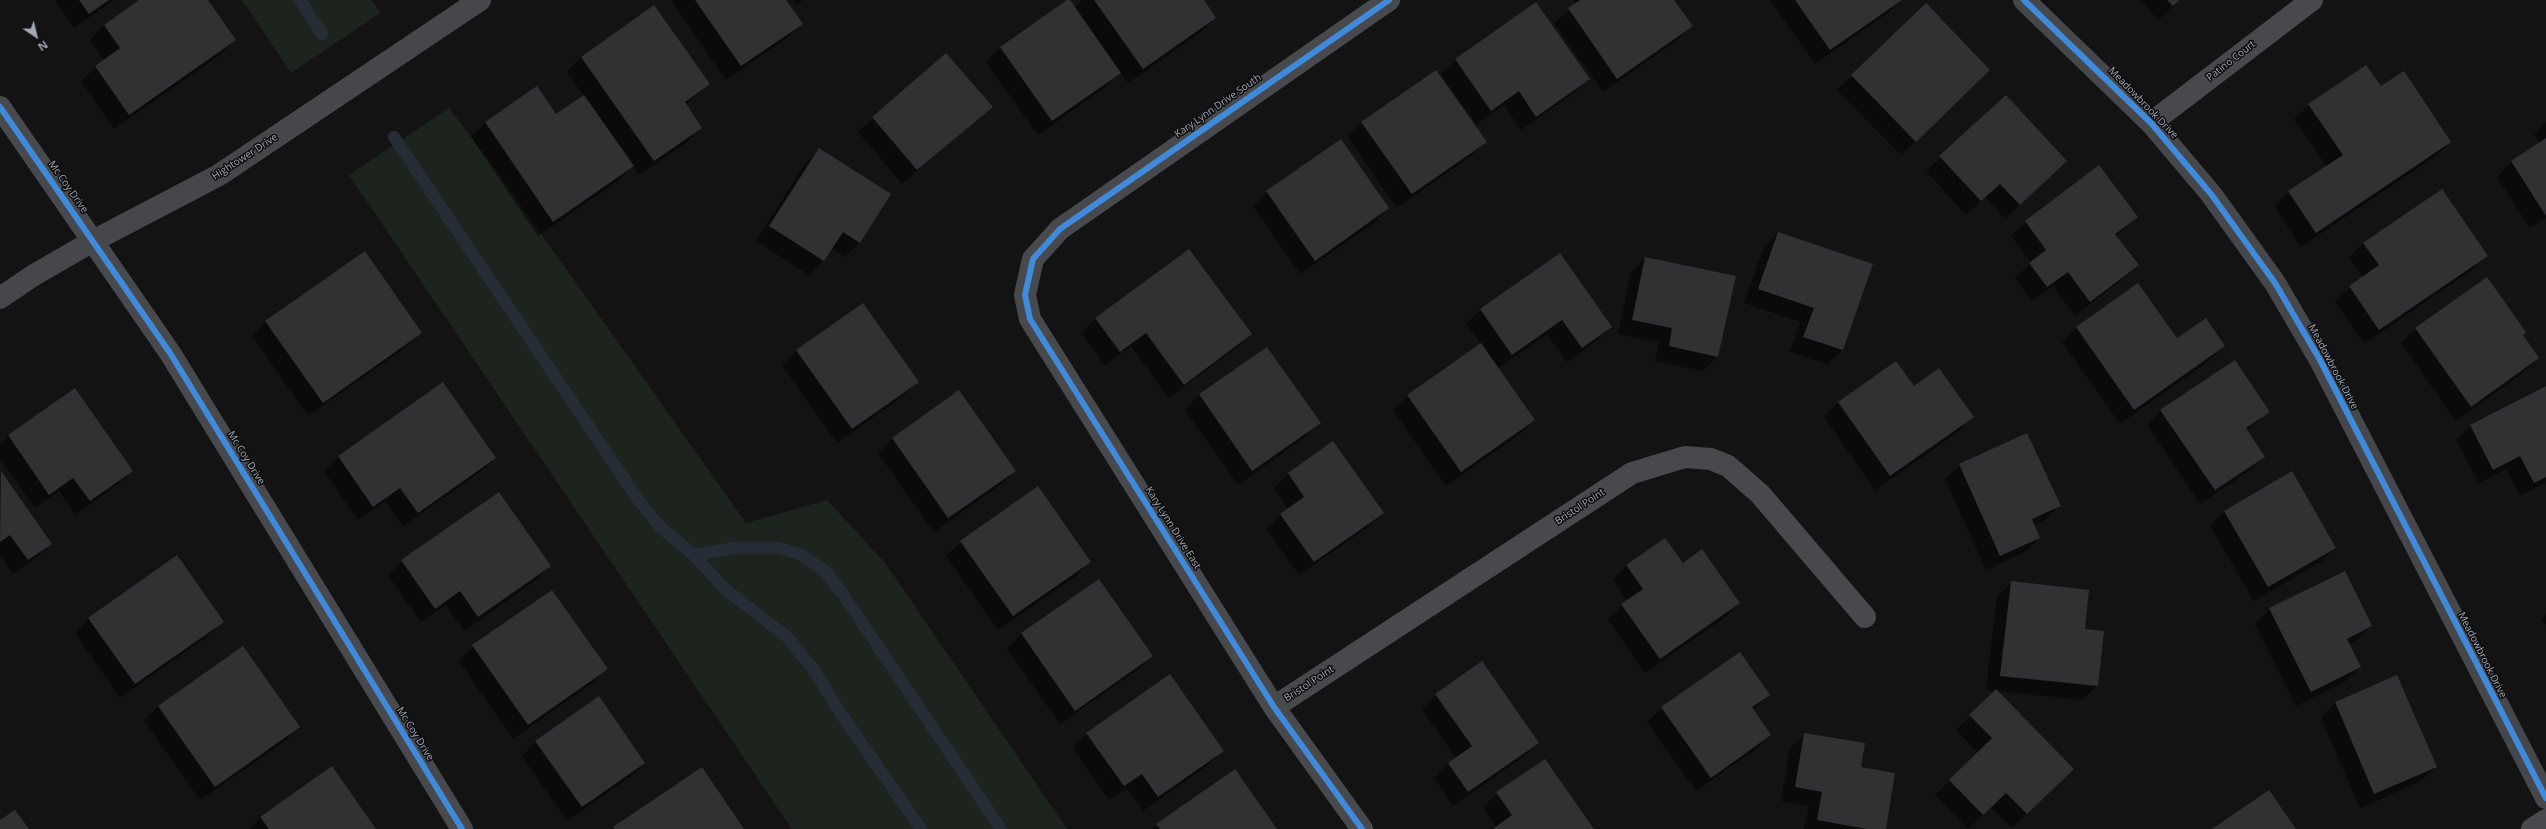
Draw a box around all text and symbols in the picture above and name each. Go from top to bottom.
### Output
north arrow [16,16,56,56]
text: N [35,38,51,55]
street label: Patino Court [2204,38,2258,84]
street label: Meadowbrook Drive [2106,65,2180,141]
street label: Kary Lynn Drive South [1172,72,1264,140]
street label: Hightower Drive [210,131,280,183]
street label: Mc Coy Drive [46,159,90,215]
street label: Meadowbrook Drive [2305,322,2361,412]
street label: Mc Coy Drive [225,429,267,487]
street label: Kary Lynn Drive East [1143,485,1203,571]
street label: Bristol Point [1553,487,1607,527]
street label: Meadowbrook Drive [2455,610,2509,700]
street label: Bristol Point [1282,664,1336,704]
street label: Mc Coy Drive [394,705,436,763]

